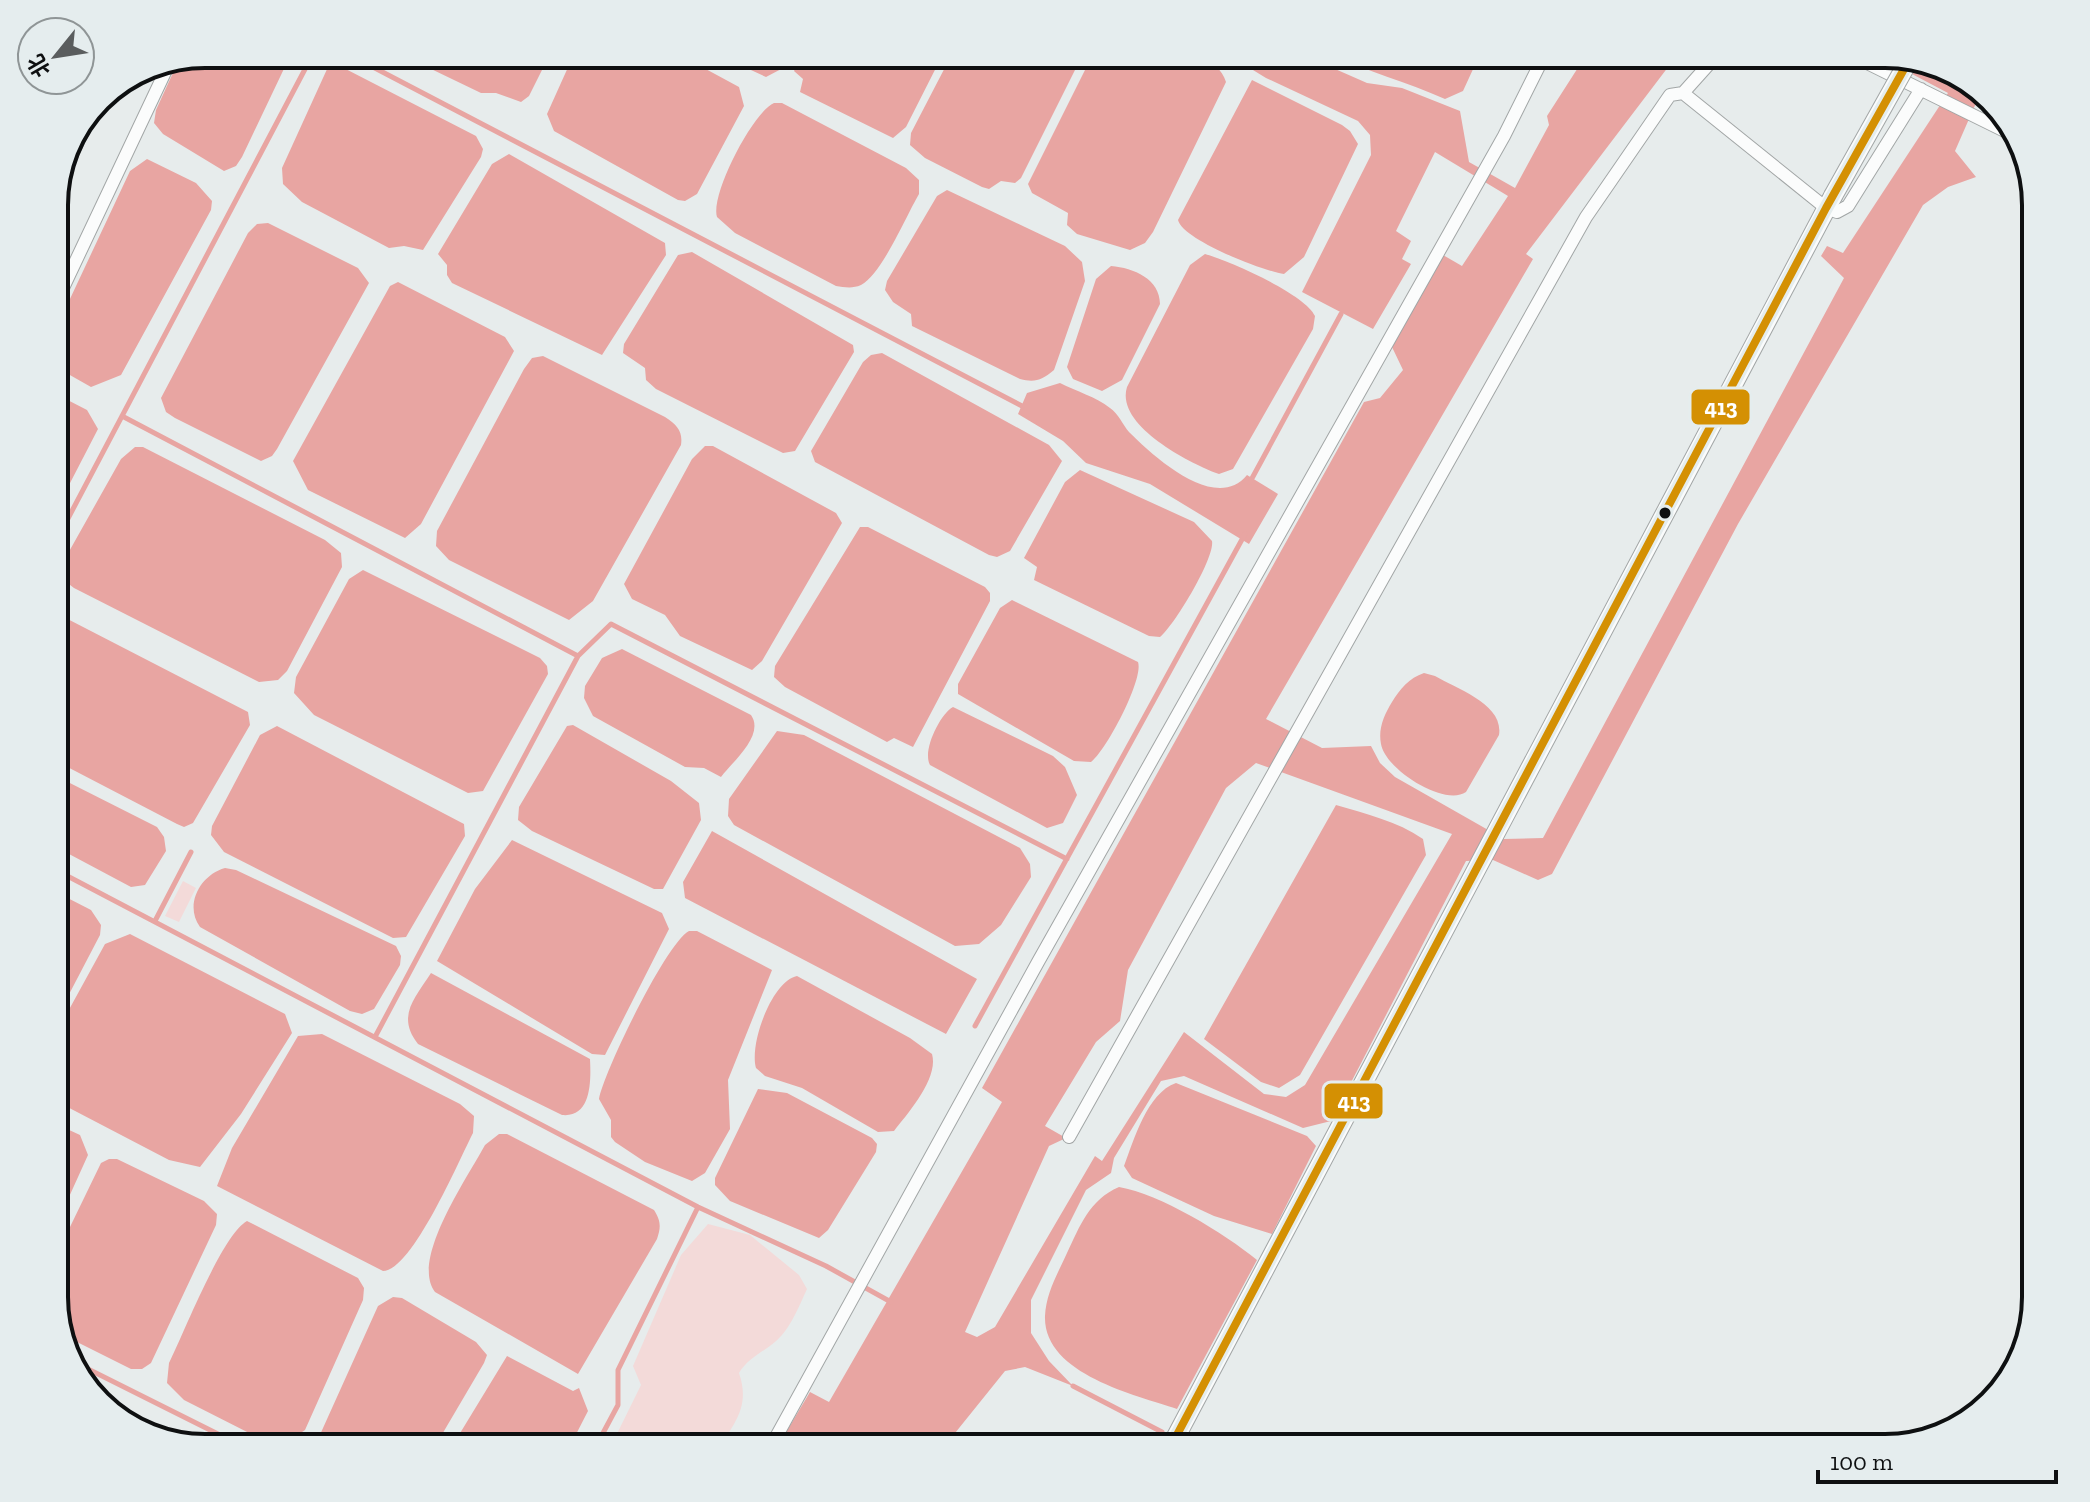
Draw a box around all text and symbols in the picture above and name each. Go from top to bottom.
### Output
north arrow [16,16,96,96]
text: 北 [22,49,56,82]
line badge: 413 [1690,388,1751,426]
text: 413 [1704,394,1738,421]
unlabelled marker [1657,505,1673,521]
line badge: 413 [1323,1082,1384,1120]
text: 413 [1337,1088,1371,1115]
scale bar [1818,1434,2056,1484]
text: 100 m [1830,1447,1893,1476]

